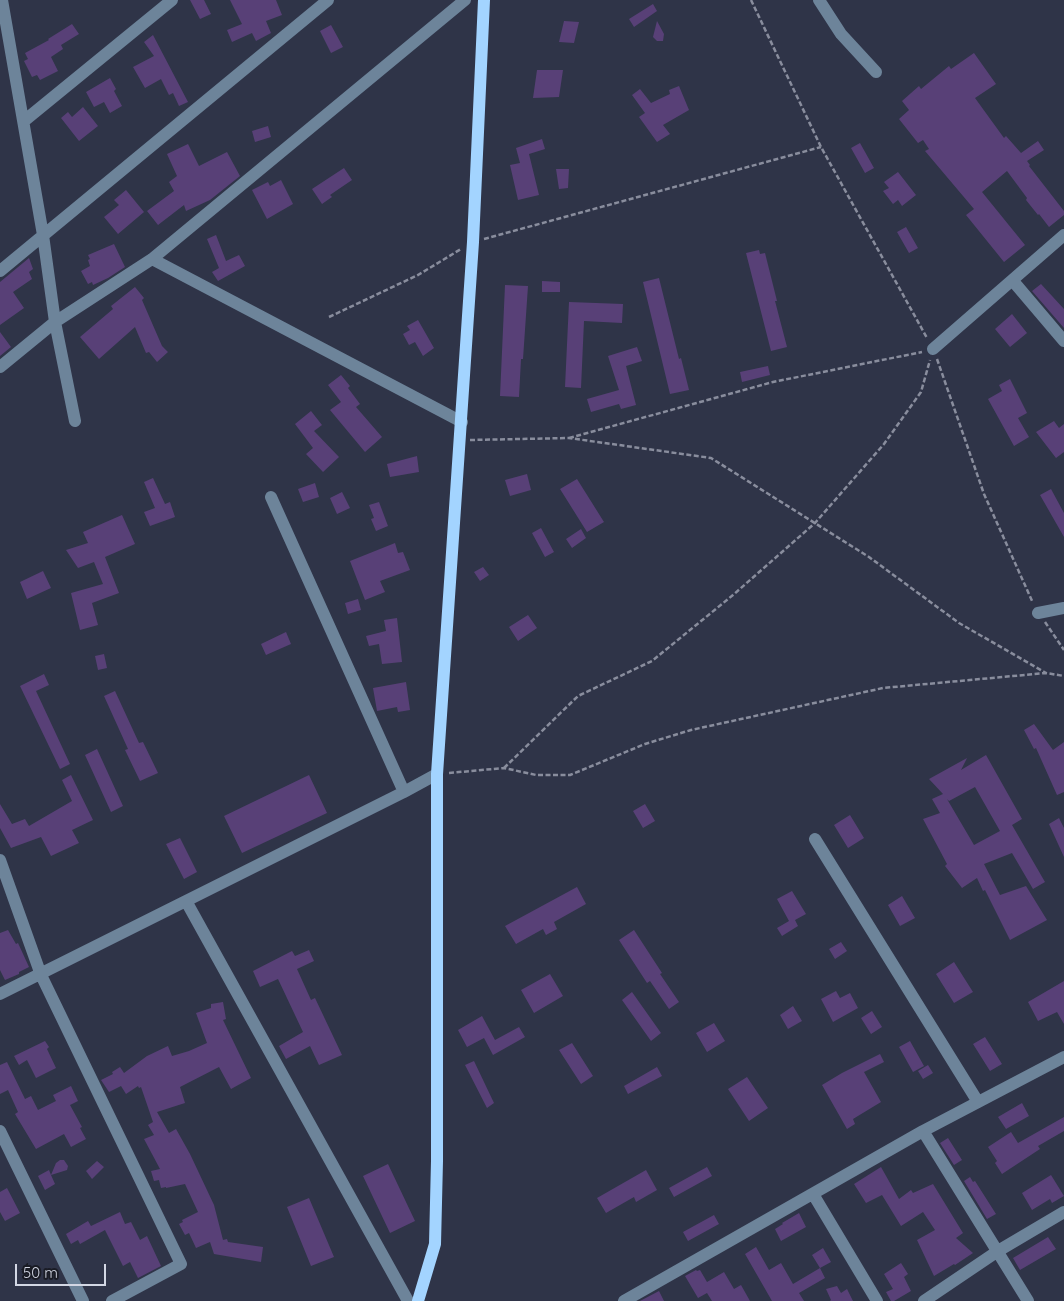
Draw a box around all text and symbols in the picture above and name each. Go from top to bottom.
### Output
scale bar [18,1254,109,1286]
text: 50 m [23,1263,58,1282]

